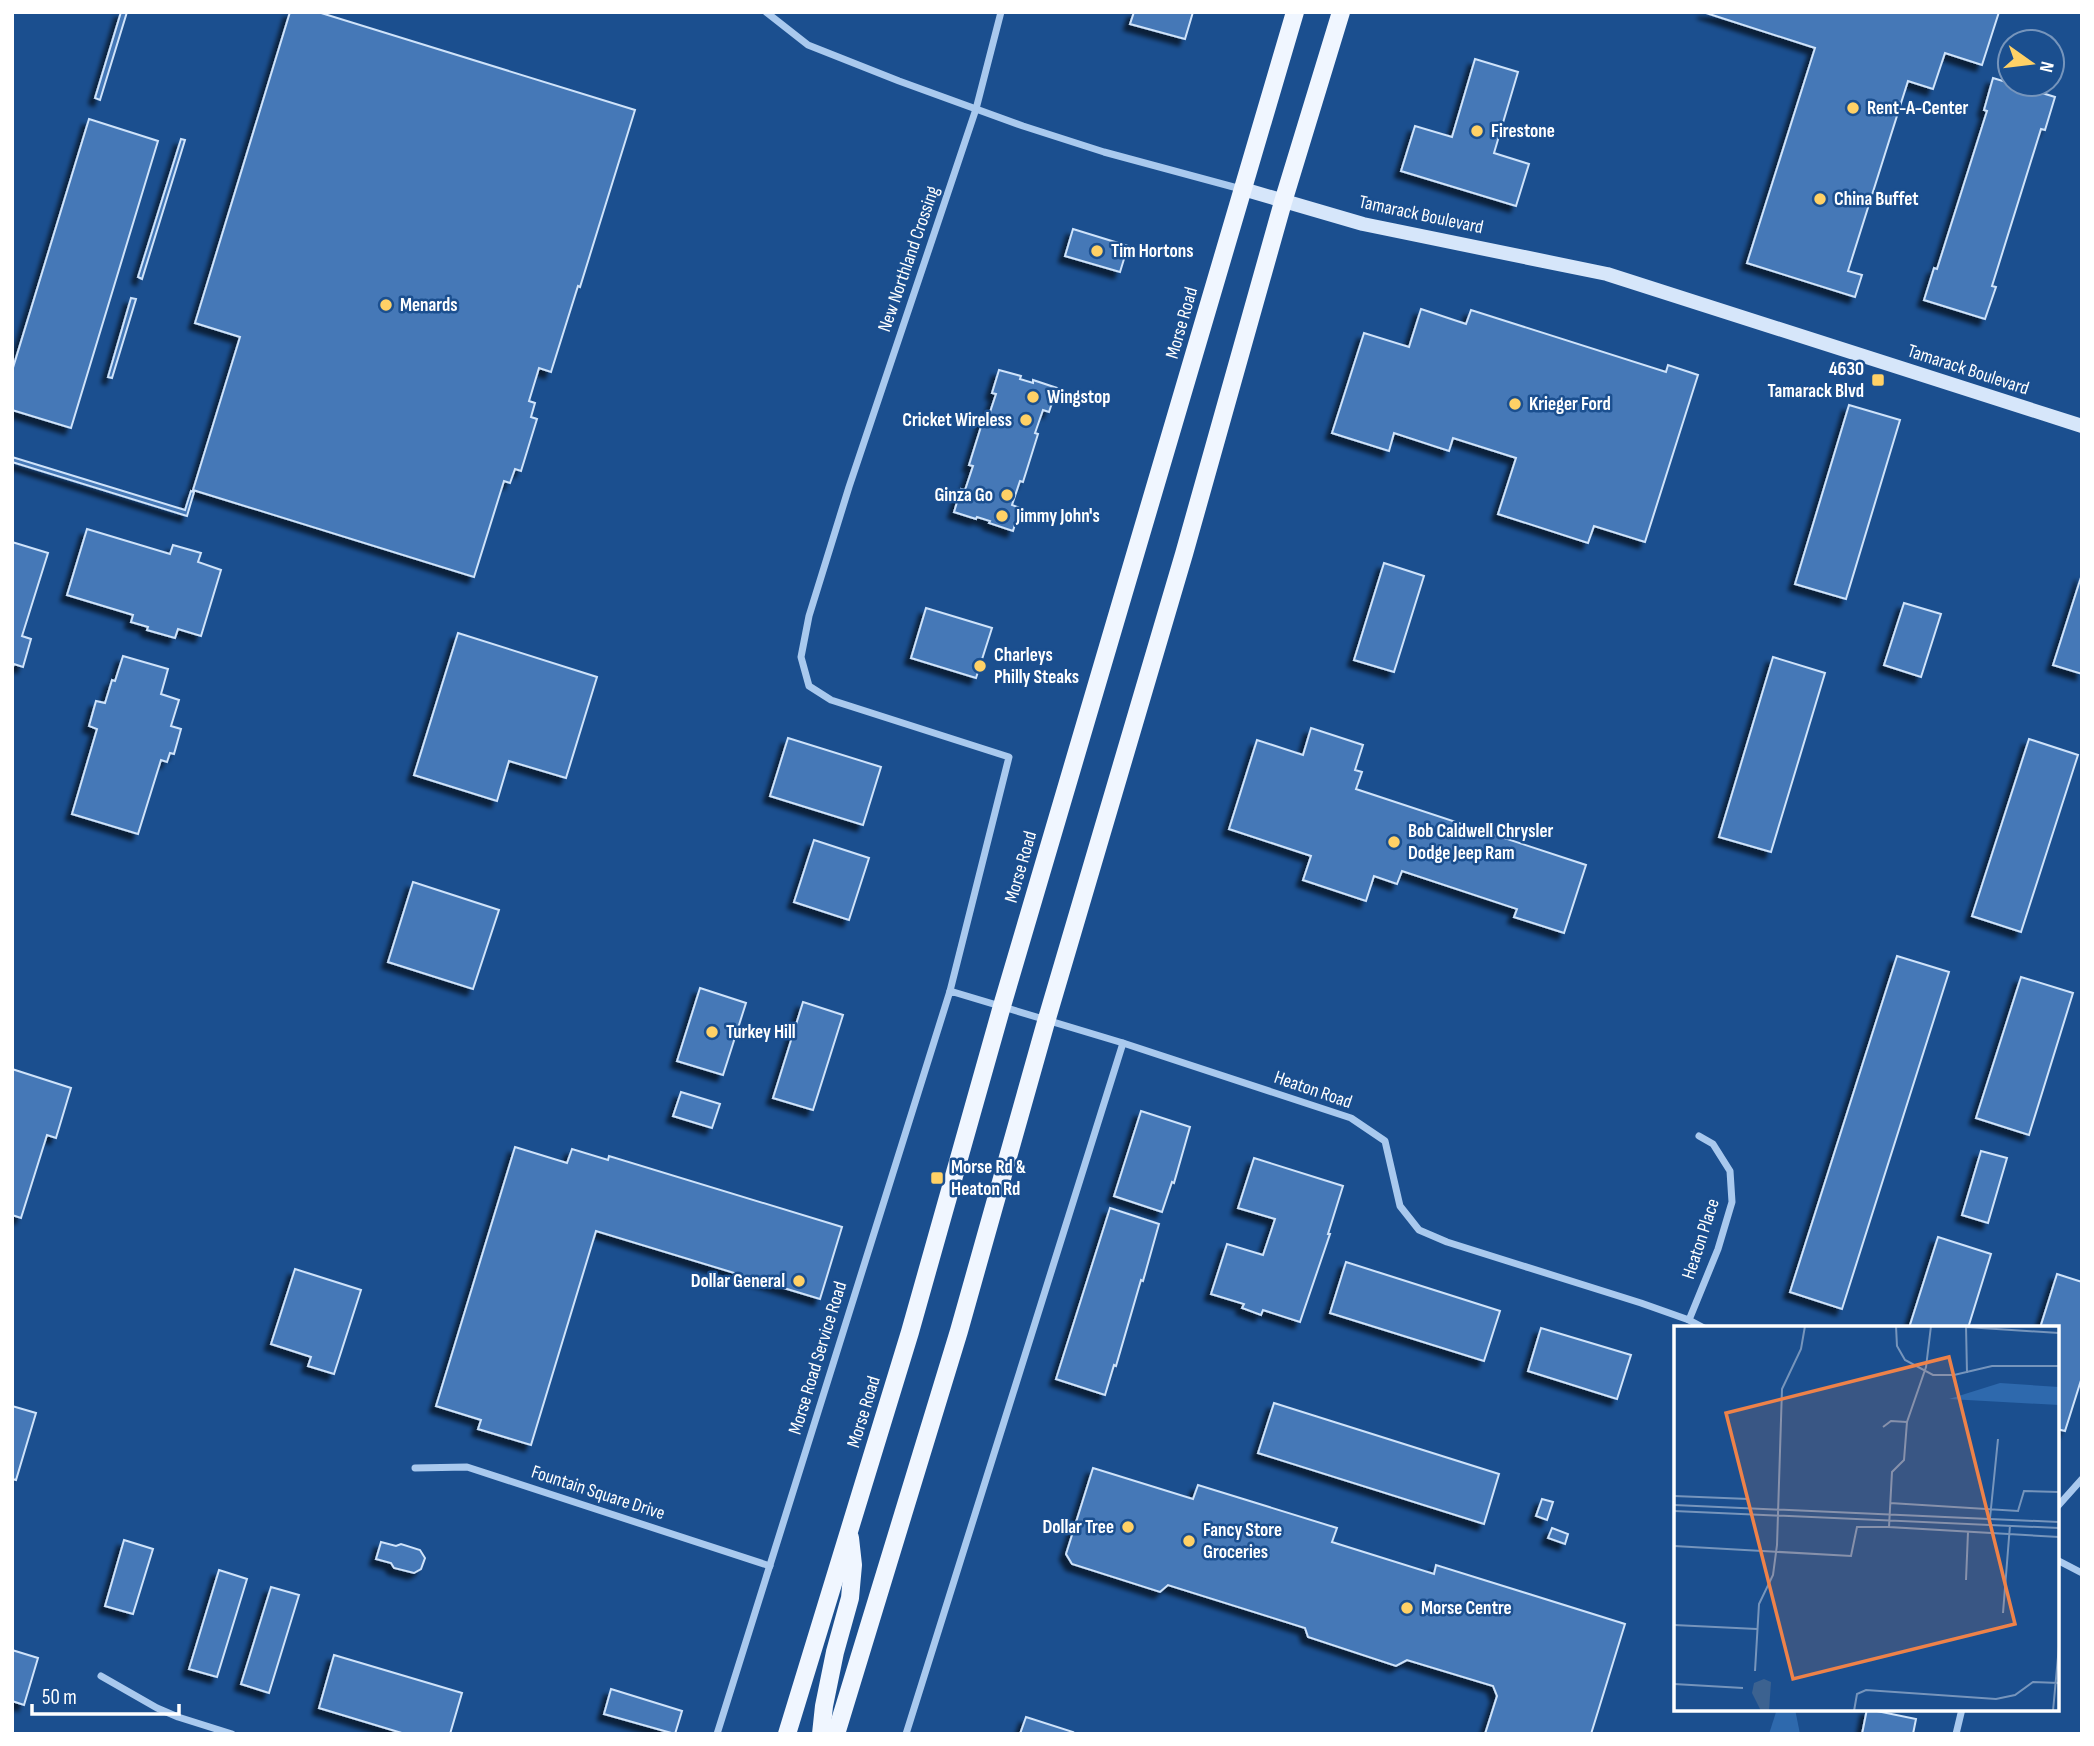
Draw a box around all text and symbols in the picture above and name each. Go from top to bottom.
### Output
north arrow [1996,28,2066,98]
text: N [2034,59,2058,74]
place label: Rent-A-Center [1867,97,1969,120]
marker: Rent-A-Center [1845,100,1861,116]
place label: Firestone [1491,120,1555,143]
marker: Firestone [1469,123,1485,139]
street label: New Northland Crossing [873,183,945,335]
place label: China Buffet [1834,188,1919,211]
street label: Tamarack Boulevard [1357,191,1485,239]
marker: China Buffet [1812,191,1828,207]
place label: Tim Hortons [1111,240,1193,263]
marker: Tim Hortons [1089,243,1105,259]
street label: Morse Road [1161,285,1203,361]
place label: Menards [400,294,458,317]
marker: Menards [378,297,394,313]
street label: Tamarack Boulevard [1904,340,2032,400]
place label: 4630 Tamarack Blvd [1767,358,1864,403]
marker: 4630 Tamarack Blvd [1870,372,1886,388]
place label: Wingstop [1047,386,1111,409]
marker: Wingstop [1025,389,1041,405]
place label: Krieger Ford [1529,393,1611,416]
marker: Krieger Ford [1507,396,1523,412]
place label: Cricket Wireless [902,409,1012,432]
marker: Cricket Wireless [1018,412,1034,428]
place label: Ginza Go [934,484,993,507]
marker: Ginza Go [999,487,1015,503]
place label: Jimmy John's [1015,505,1100,528]
marker: Jimmy John's [994,508,1010,524]
place label: Charleys Philly Steaks [994,644,1079,689]
marker: Charleys Philly Steaks [972,658,988,674]
place label: Bob Caldwell Chrysler Dodge Jeep Ram [1408,820,1554,865]
street label: Morse Road [1000,829,1042,905]
marker: Bob Caldwell Chrysler Dodge Jeep Ram [1386,834,1402,850]
place label: Turkey Hill [726,1021,796,1044]
marker: Turkey Hill [704,1024,720,1040]
street label: Heaton Road [1271,1066,1355,1114]
place label: Morse Rd & Heaton Rd [951,1156,1026,1201]
marker: Morse Rd & Heaton Rd [929,1170,945,1186]
street label: Heaton Place [1677,1196,1725,1282]
place label: Dollar General [691,1270,785,1293]
marker: Dollar General [791,1273,807,1289]
street label: Morse Road Service Road [784,1279,852,1437]
inset map [1674,1326,2059,1711]
street label: Morse Road [842,1374,886,1450]
street label: Fountain Square Drive [528,1461,668,1525]
place label: Dollar Tree [1042,1516,1114,1539]
marker: Dollar Tree [1120,1519,1136,1535]
place label: Fancy Store Groceries [1203,1519,1282,1564]
marker: Fancy Store Groceries [1181,1533,1197,1549]
place label: Morse Centre [1421,1597,1512,1620]
marker: Morse Centre [1399,1600,1415,1616]
scale bar [32,1672,178,1716]
text: 50 m [42,1685,77,1710]

